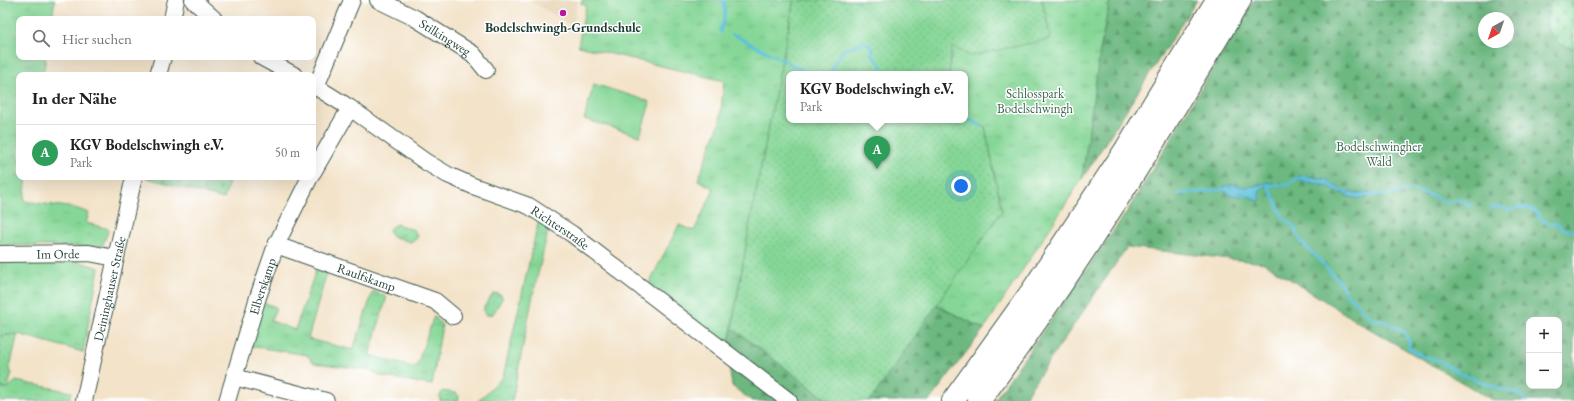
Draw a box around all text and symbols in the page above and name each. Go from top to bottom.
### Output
marker: Bodelschwingh-Grundschule [558,8,568,18]
north arrow [1478,12,1514,48]
street label: Stilkingweg [417,14,475,60]
search box [16,16,316,60]
place label: Bodelschwingh-Grundschule [485,19,642,36]
icon: search [30,27,52,49]
text: Hier suchen [62,29,132,48]
popup [786,71,968,123]
text: KGV Bodelschwingh e.V. [800,79,954,98]
park label: Schlosspark Bodelschwingh [997,85,1073,117]
text: In der Nähe [32,87,117,109]
text: Park [800,98,822,115]
text: KGV Bodelschwingh e.V. [70,135,224,154]
pin: A [864,136,890,169]
park label: Bodelschwingher Wald [1336,138,1422,170]
text: A [40,144,50,161]
text: 50 m [275,144,300,161]
text: Park [70,154,92,171]
your location [951,176,971,196]
street label: Richterstraße [528,201,593,253]
street label: Deininghauser Straße [89,235,129,343]
street label: Im Orde [36,245,80,262]
street label: Elberskamp [245,255,280,317]
street label: Raulfskamp [335,259,398,295]
map controls [1526,317,1562,389]
button: + [1526,317,1562,353]
button: − [1526,353,1562,389]

